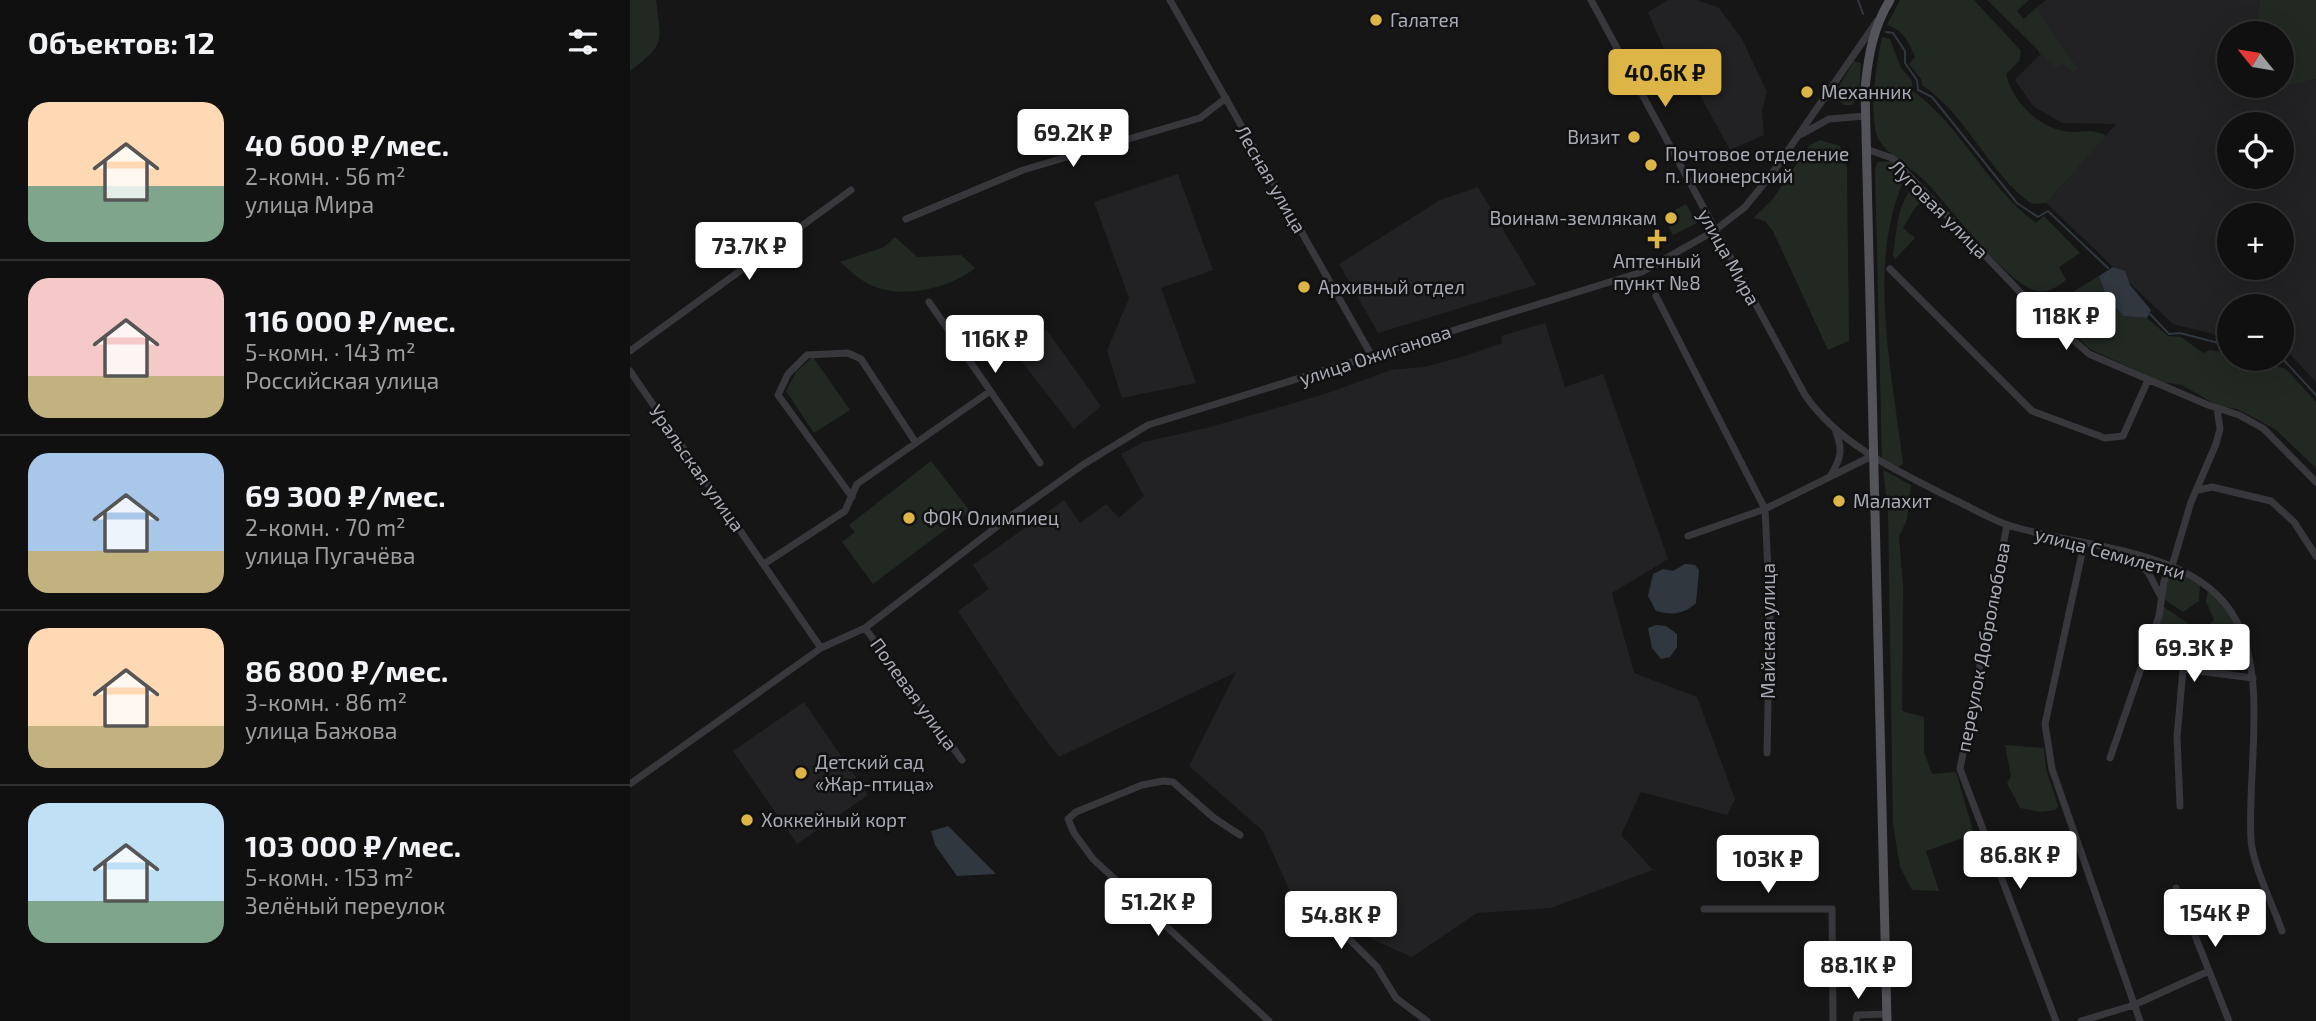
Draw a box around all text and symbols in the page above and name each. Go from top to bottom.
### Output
place label: Галатея [1390,8,1459,31]
marker: Галатея [1368,12,1384,28]
north arrow [2217,21,2294,98]
map controls [2217,21,2294,371]
icon: filters [564,23,602,61]
text: Объектов: 12 [28,24,215,60]
pin: 40.6K ₽ [1600,50,1730,109]
text: 40.6K ₽ [1624,58,1706,86]
place label: Механник [1821,80,1912,103]
marker: Механник [1799,84,1815,100]
pin: 69.2K ₽ [1008,110,1138,169]
button: locate [2217,112,2294,189]
text: 69.2K ₽ [1033,118,1113,146]
street label: Лесная улица [1230,121,1312,237]
place label: Визит [1567,125,1620,148]
text: 40 600 ₽/мес. [245,126,449,162]
marker: Визит [1626,129,1642,145]
icon: home [84,130,168,214]
place label: Почтовое отделение п. Пионерский [1665,142,1849,187]
street label: Луговая улица [1884,154,1994,264]
marker: Почтовое отделение п. Пионерский [1643,157,1659,173]
text: 2-комн. · 56 m² [245,162,405,190]
text: улица Мира [245,190,374,218]
button: + [2217,203,2294,280]
street label: улица Мира [1693,205,1765,309]
place label: Воинам-землякам [1489,206,1657,229]
marker: Воинам-землякам [1663,210,1679,226]
pin: 73.7K ₽ [684,222,814,282]
text: 73.7K ₽ [711,231,787,259]
marker: Аптечный пункт №8 [1649,231,1665,247]
place label: Аптечный пункт №8 [1613,249,1701,295]
place label: Архивный отдел [1318,275,1465,298]
marker: Архивный отдел [1296,279,1312,295]
pin: 118K ₽ [2009,292,2123,352]
button: − [2217,294,2294,371]
text: 118K ₽ [2032,301,2100,329]
text: 116 000 ₽/мес. [245,302,456,338]
icon: home [84,306,168,390]
pin: 116K ₽ [938,316,1052,375]
street label: улица Ожиганова [1296,319,1454,391]
text: 116K ₽ [962,324,1028,352]
text: 5-комн. · 143 m² [245,338,415,366]
text: Российская улица [245,366,439,394]
street label: Уральская улица [644,400,750,536]
text: 69 300 ₽/мес. [245,477,446,513]
icon: home [84,481,168,565]
place label: Малахит [1853,489,1932,512]
marker: Малахит [1831,493,1847,509]
place label: ФОК Олимпиец [923,506,1059,529]
marker: ФОК Олимпиец [901,510,917,526]
text: 2-комн. · 70 m² [245,513,406,541]
street label: улица Семилетки [2032,521,2188,585]
street label: переулок Добролюбова [1951,540,2015,754]
text: улица Пугачёва [245,541,415,569]
street label: Майская улица [1756,563,1780,699]
pin: 69.3K ₽ [2129,624,2259,684]
street label: Полевая улица [865,633,963,755]
text: 69.3K ₽ [2155,633,2233,661]
text: 86 800 ₽/мес. [245,652,448,688]
icon: home [84,656,168,740]
text: 3-комн. · 86 m² [245,688,407,716]
text: улица Бажова [245,716,397,744]
place label: Детский сад «Жар-птица» [815,750,934,795]
marker: Детский сад «Жар-птица» [793,765,809,781]
place label: Хоккейный корт [761,808,907,831]
marker: Хоккейный корт [739,812,755,828]
text: 103 000 ₽/мес. [245,827,461,863]
icon: home [84,831,168,915]
pin: 86.8K ₽ [1955,832,2085,891]
pin: 103K ₽ [1711,836,1825,895]
text: 86.8K ₽ [1980,840,2060,868]
text: 103K ₽ [1733,844,1803,872]
text: 5-комн. · 153 m² [245,863,414,891]
pin: 51.2K ₽ [1093,878,1223,938]
text: 51.2K ₽ [1121,887,1195,915]
pin: 154K ₽ [2158,890,2272,949]
text: Зелёный переулок [245,891,445,919]
pin: 54.8K ₽ [1276,892,1406,951]
text: 154K ₽ [2180,898,2250,926]
text: 54.8K ₽ [1301,900,1381,928]
pin: 88.1K ₽ [1793,942,1923,1001]
text: 88.1K ₽ [1820,950,1896,978]

